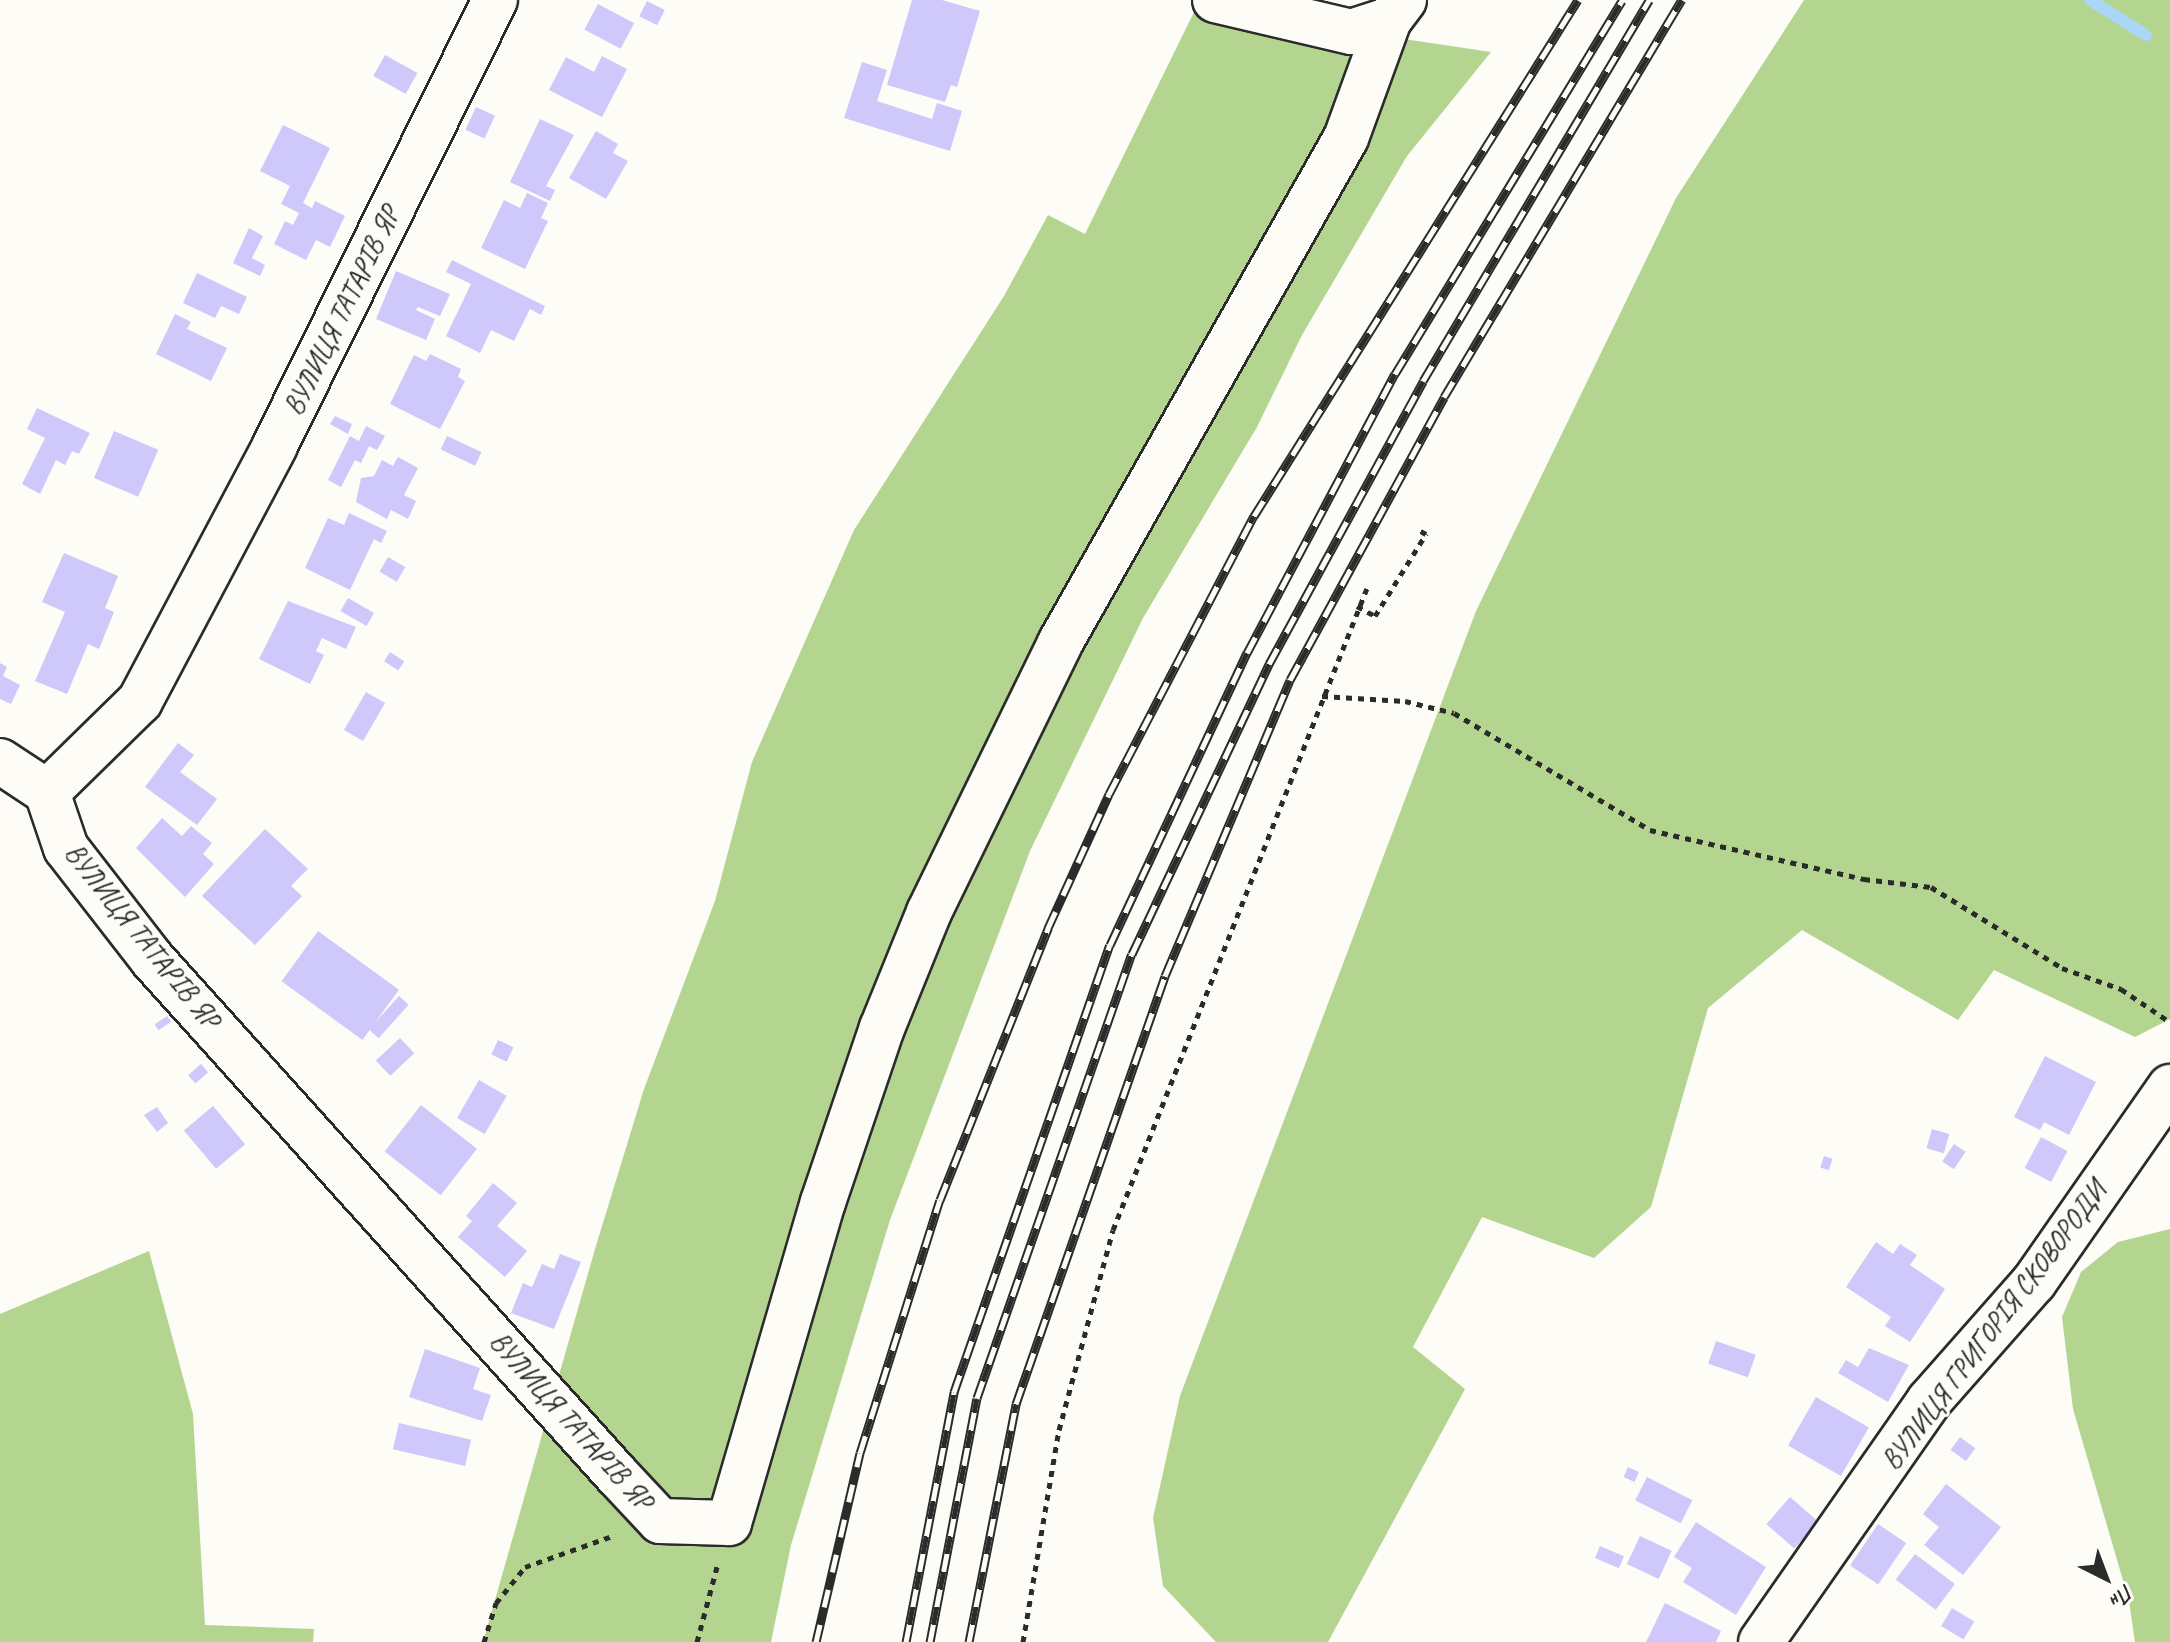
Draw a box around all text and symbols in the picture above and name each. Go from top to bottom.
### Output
street label: ВУЛИЦЯ ТАТАРІВ ЯР [277,201,407,421]
street label: ВУЛИЦЯ ТАТАРІВ ЯР [57,837,227,1035]
street label: ВУЛИЦЯ ГРИГОРІЯ СКОВОРОДИ [1875,1175,2113,1477]
street label: ВУЛИЦЯ ТАТАРІВ ЯР [482,1325,660,1517]
north arrow [2066,1538,2146,1618]
text: Пн [2104,1578,2140,1614]

